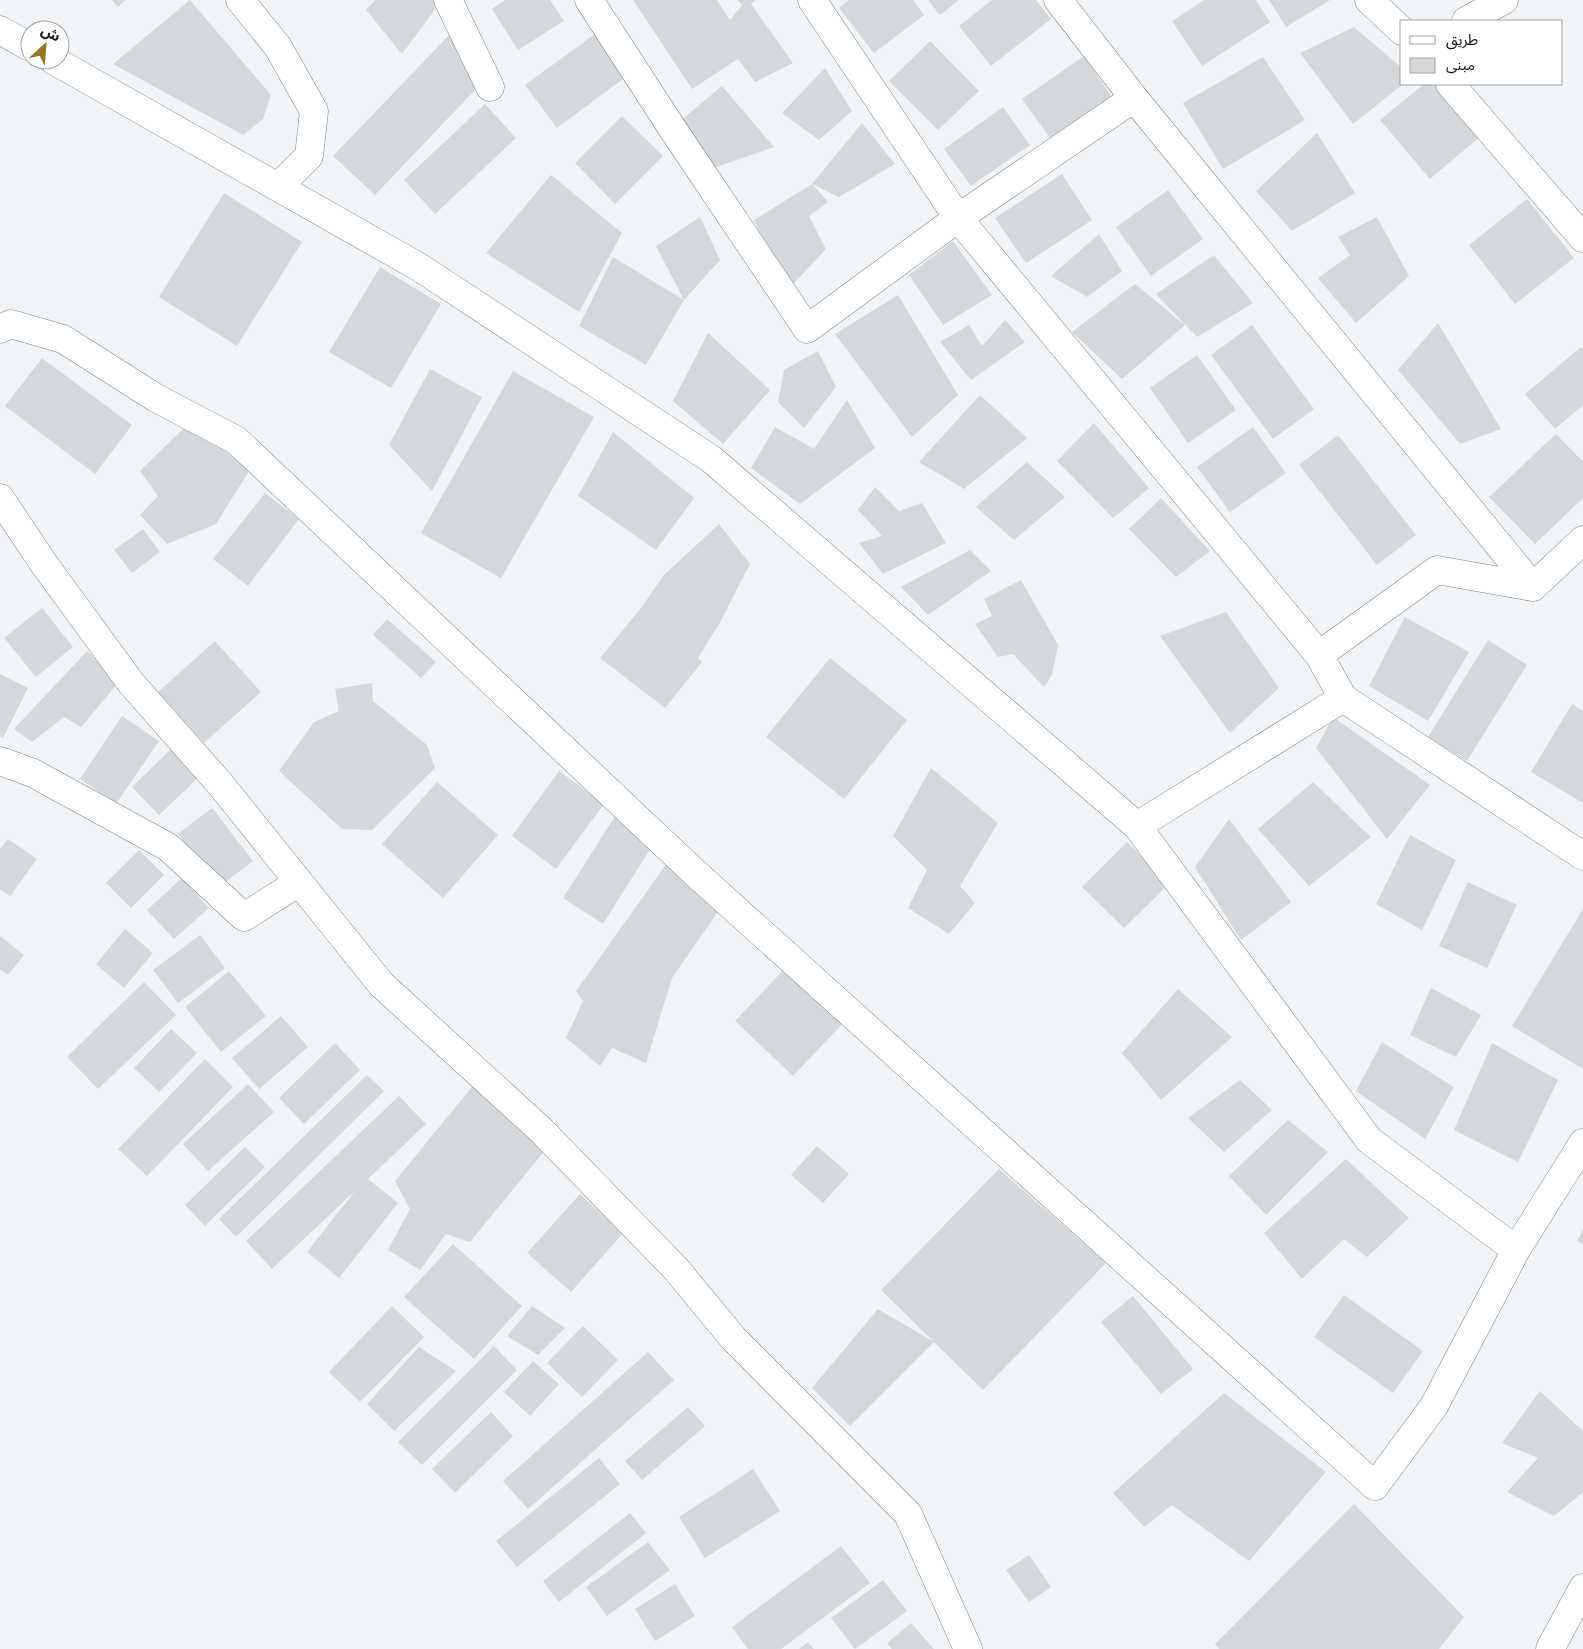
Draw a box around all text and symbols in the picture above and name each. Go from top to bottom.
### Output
north arrow [20,20,70,70]
legend [1400,20,1563,85]
text: ش [39,22,63,45]
text: طريق [1446,31,1478,50]
text: مبنى [1446,56,1475,74]

